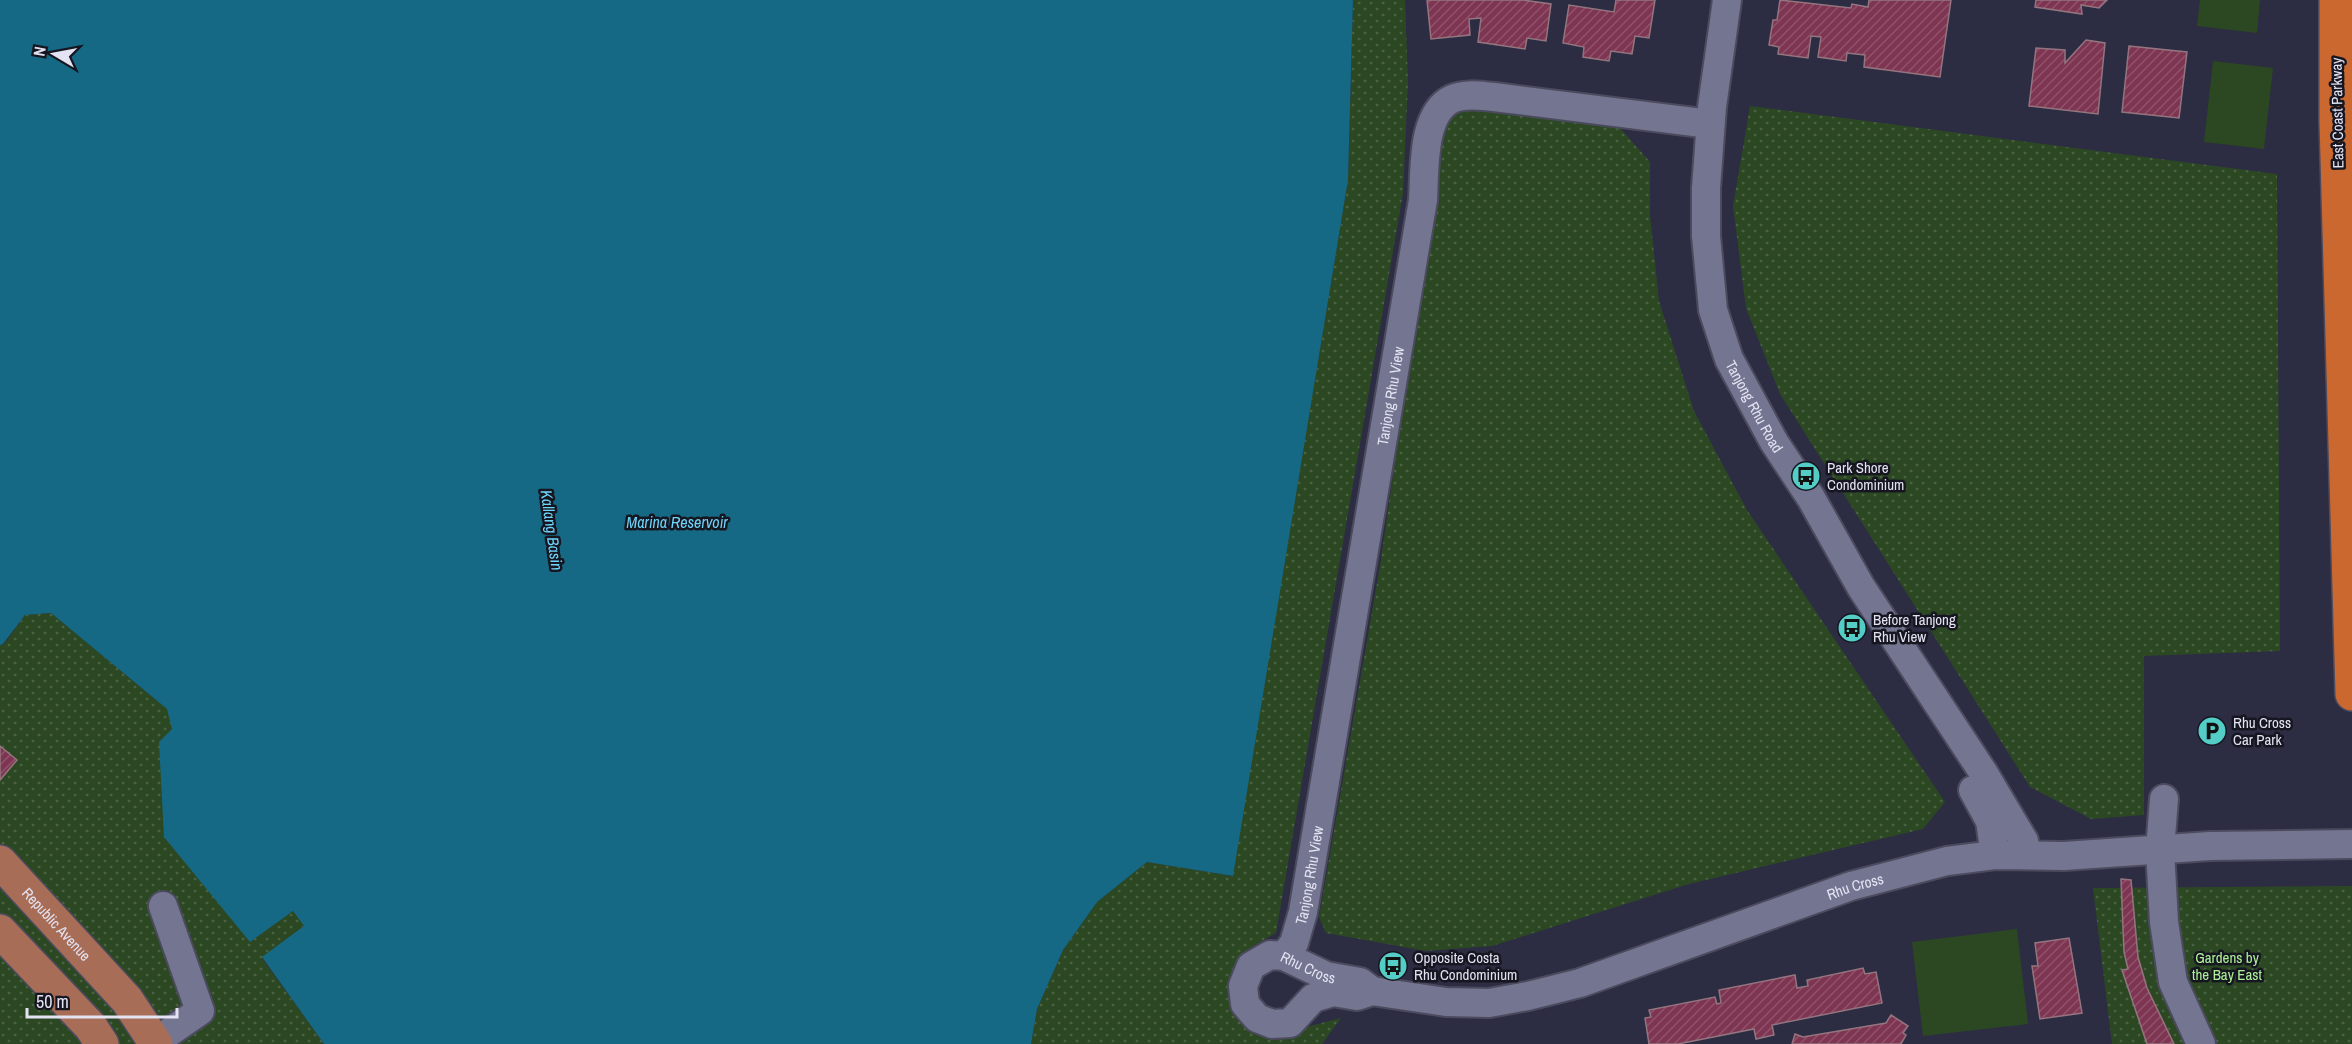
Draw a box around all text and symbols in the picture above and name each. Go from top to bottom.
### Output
north arrow [24,24,84,84]
text: N [28,45,51,58]
street label: East Coast Parkway [2326,57,2348,169]
street label: Tanjong Rhu View [1371,345,1409,447]
street label: Tanjong Rhu Road [1721,356,1789,457]
place label: Park Shore Condominium [1827,457,1904,495]
bus stop icon: Park Shore Condominium [1790,460,1822,492]
water label: Kallang Basin [535,488,569,572]
water label: Marina Reservoir [626,511,728,533]
place label: Before Tanjong Rhu View [1873,609,1956,647]
bus stop icon: Before Tanjong Rhu View [1836,612,1868,644]
place label: Rhu Cross Car Park [2233,712,2291,750]
parking icon: Rhu Cross Car Park [2196,715,2228,747]
street label: Tanjong Rhu View [1289,824,1328,927]
street label: Rhu Cross [1824,868,1885,904]
street label: Republic Avenue [18,883,96,965]
street label: Rhu Cross [1277,946,1337,988]
place label: Opposite Costa Rhu Condominium [1414,947,1517,985]
park label: Gardens by the Bay East [2192,947,2262,985]
bus stop icon: Opposite Costa Rhu Condominium [1377,950,1409,982]
scale bar [27,981,177,1019]
text: 50 m [36,989,69,1014]

